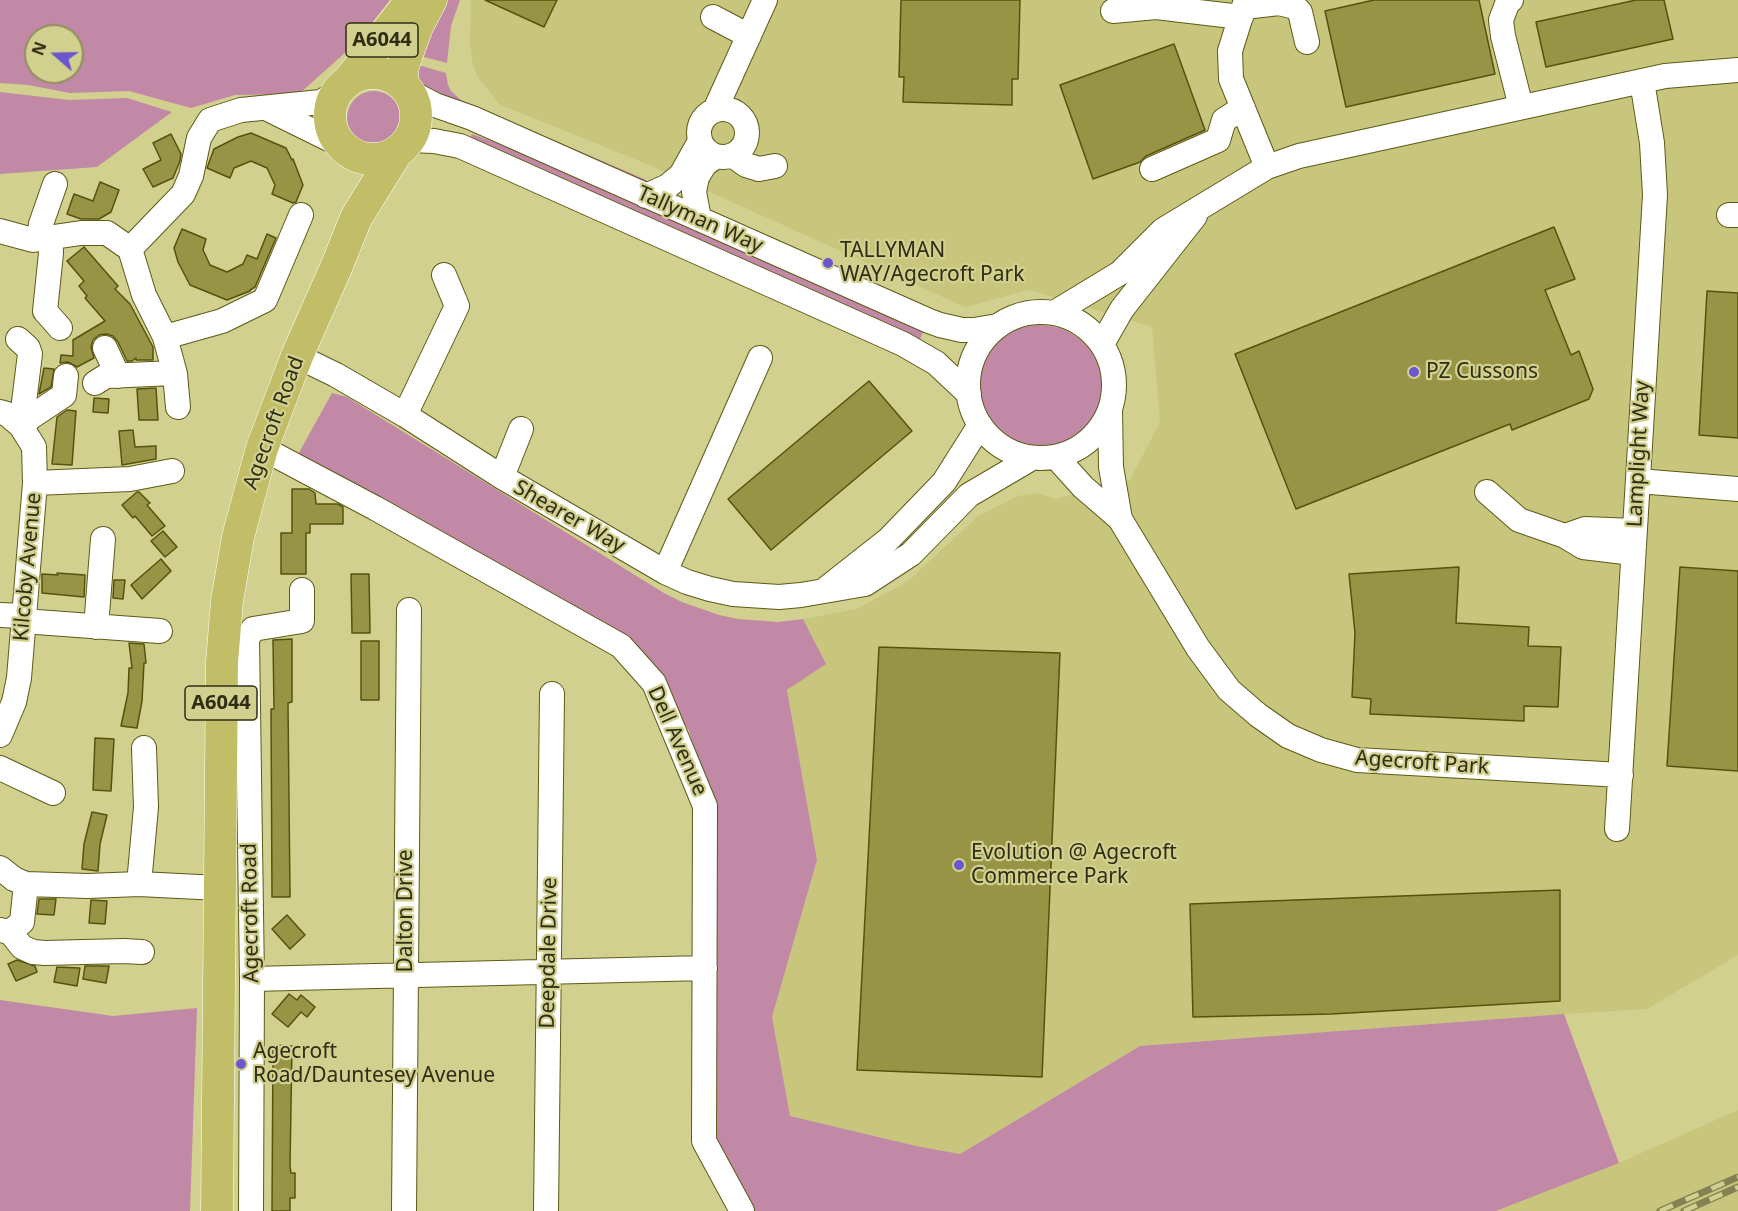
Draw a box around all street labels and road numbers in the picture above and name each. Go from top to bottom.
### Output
road number: A6044 [346,23,418,57]
street label: Tallyman Way [633,181,767,259]
street label: Agecroft Road [238,353,310,493]
street label: Lamplight Way [1623,380,1655,528]
street label: Shearer Way [509,475,629,559]
street label: Kilcoby Avenue [9,492,47,642]
street label: Dell Avenue [642,682,712,800]
road number: A6044 [185,686,257,720]
street label: Agecroft Park [1354,746,1490,780]
street label: Agecroft Road [237,843,265,983]
street label: Dalton Drive [393,849,419,973]
street label: Deepdale Drive [535,877,563,1029]

